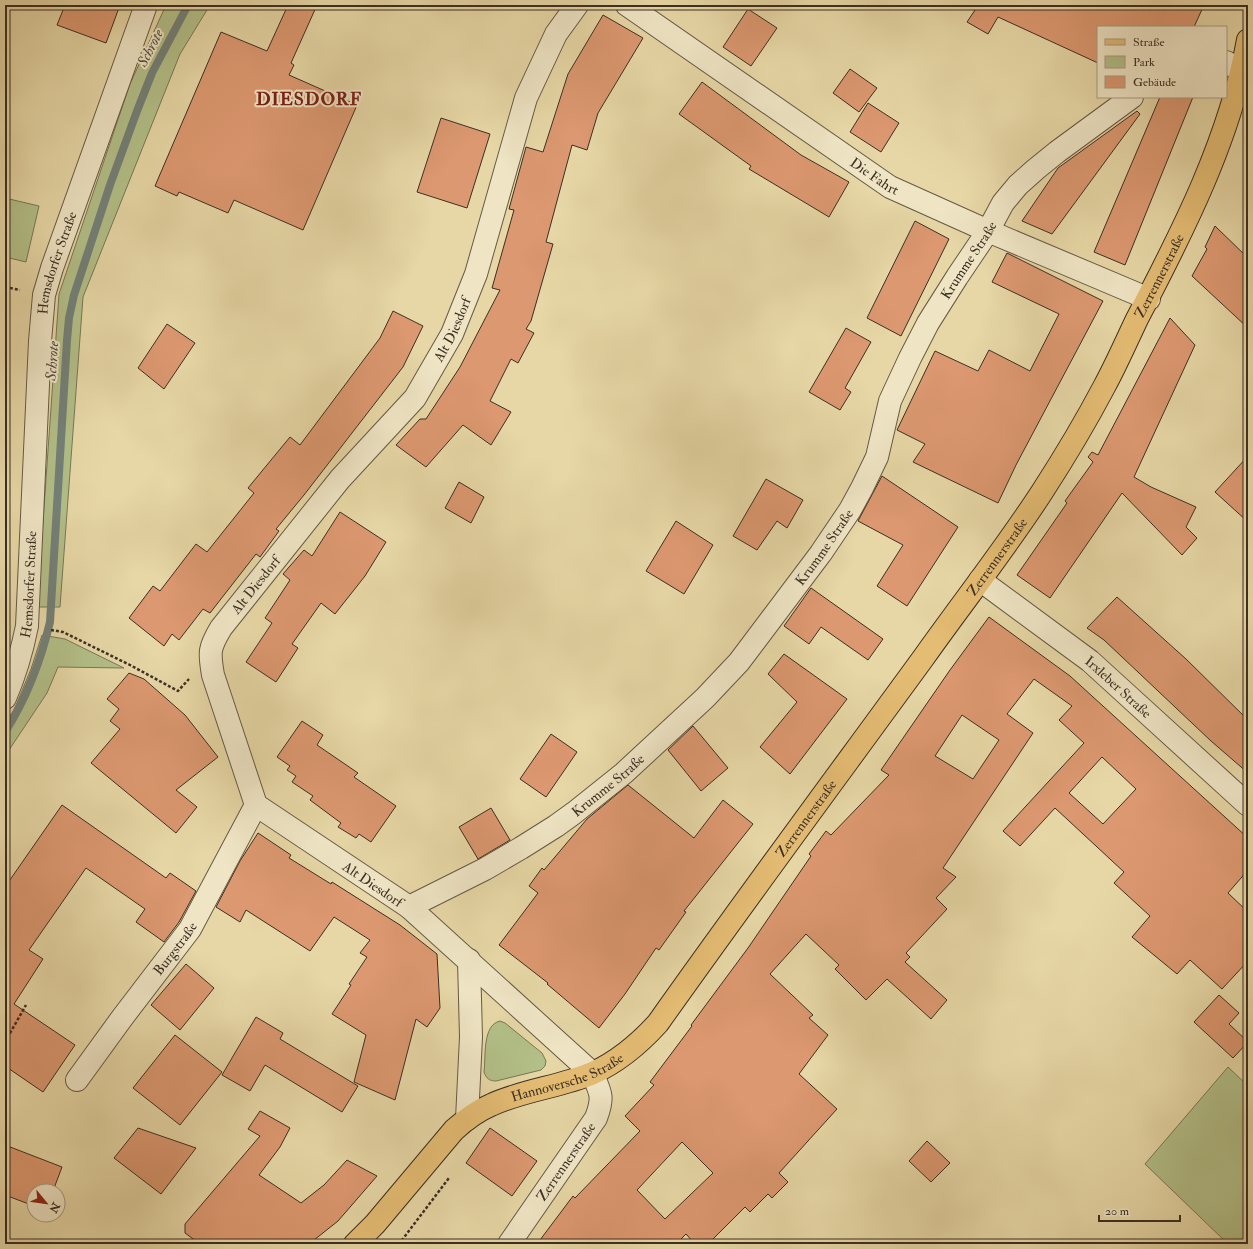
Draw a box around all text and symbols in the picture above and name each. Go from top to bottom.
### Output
water label: Schrote [133,25,168,71]
legend [1097,26,1227,98]
text: Straße [1133,35,1164,50]
text: Park [1133,55,1155,70]
text: Gebäude [1133,75,1176,90]
district label: DIESDORF [256,88,362,111]
street label: Die Fahrt [847,154,902,199]
street label: Hemsdorfer Straße [34,209,81,315]
street label: Krumme Straße [937,219,1001,302]
street label: Zerrennerstraße [1131,231,1188,321]
street label: Alt Diesdorf [429,293,476,366]
water label: Schrote [42,340,63,382]
street label: Krumme Straße [792,506,857,589]
street label: Zerrennerstraße [964,515,1031,599]
street label: Hemsdorfer Straße [17,531,40,640]
street label: Alt Diesdorf [227,551,286,618]
street label: Irxleber Straße [1082,652,1155,722]
street label: Krumme Straße [568,750,648,821]
street label: Zerrennerstraße [772,776,840,861]
street label: Alt Diesdorf [339,858,408,912]
street label: Burgstraße [150,919,201,979]
street label: Hannoversche Straße [509,1050,627,1106]
street label: Zerrennerstraße [533,1119,599,1205]
north arrow [26,1183,66,1223]
scale bar [1099,1197,1180,1223]
text: N [46,1199,63,1216]
text: 20 m [1105,1204,1130,1219]

